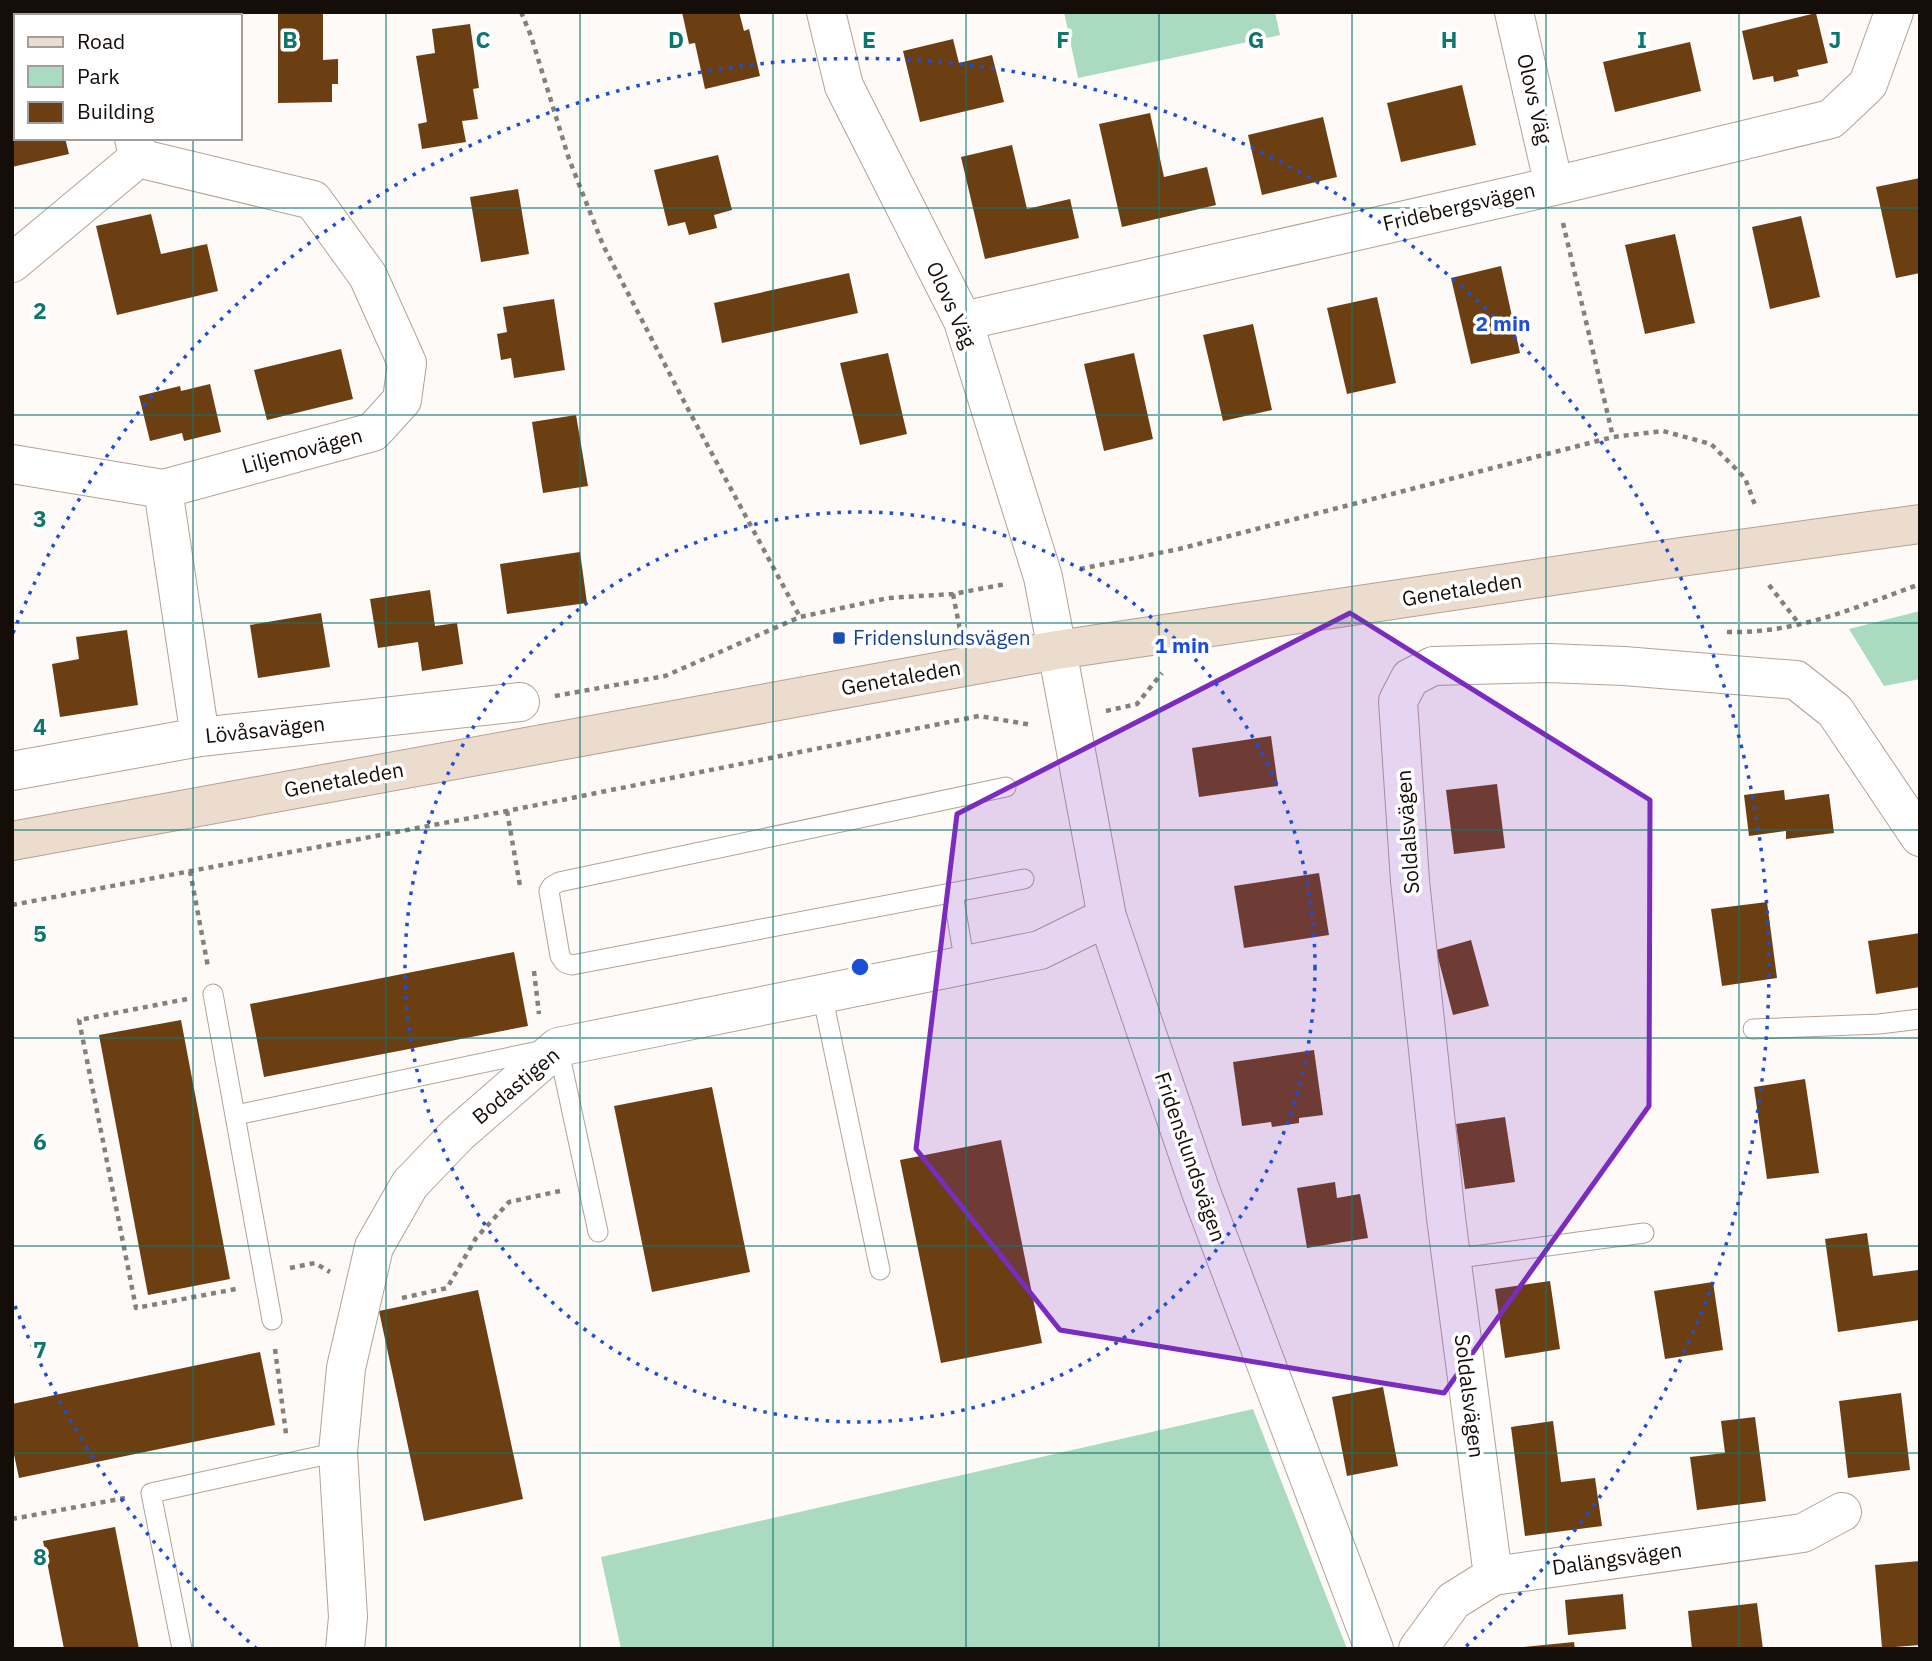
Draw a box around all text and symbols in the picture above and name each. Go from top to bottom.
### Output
legend [14,14,242,140]
text: B [282,24,298,54]
text: C [476,24,491,54]
text: D [668,24,684,54]
text: E [862,24,876,54]
text: F [1056,24,1070,54]
text: G [1248,24,1264,54]
text: H [1441,24,1457,54]
text: I [1637,24,1647,54]
text: J [1829,24,1841,54]
text: Road [77,27,125,55]
street label: Olovs Väg [1511,51,1559,147]
text: Park [77,62,120,90]
text: Building [77,97,154,125]
street label: Fridebergsvägen [1380,175,1538,237]
street label: Olovs Väg [920,257,983,352]
text: 2 [33,295,47,325]
text: 2 min [1476,309,1530,337]
street label: Liljemovägen [238,420,365,480]
text: 3 [33,503,47,533]
street label: Genetaleden [1400,566,1524,612]
place label: Fridenslundsvägen [853,623,1031,651]
marker: Fridenslundsvägen [831,630,847,646]
text: 1 min [1155,631,1209,659]
street label: Genetaleden [839,653,963,701]
street label: Lövåsavägen [204,709,326,749]
text: 4 [33,711,47,741]
street label: Genetaleden [282,755,406,803]
street label: Soldalsvägen [1389,769,1425,895]
text: 5 [33,918,47,948]
centre of rings [848,955,872,979]
street label: Bodastigen [466,1040,565,1130]
street label: Fridenslundsvägen [1149,1068,1233,1245]
text: 6 [33,1126,47,1156]
street label: Soldalsvägen [1449,1332,1491,1459]
text: 7 [33,1334,47,1364]
street label: Dalängsvägen [1550,1535,1684,1581]
text: 8 [33,1541,47,1571]

